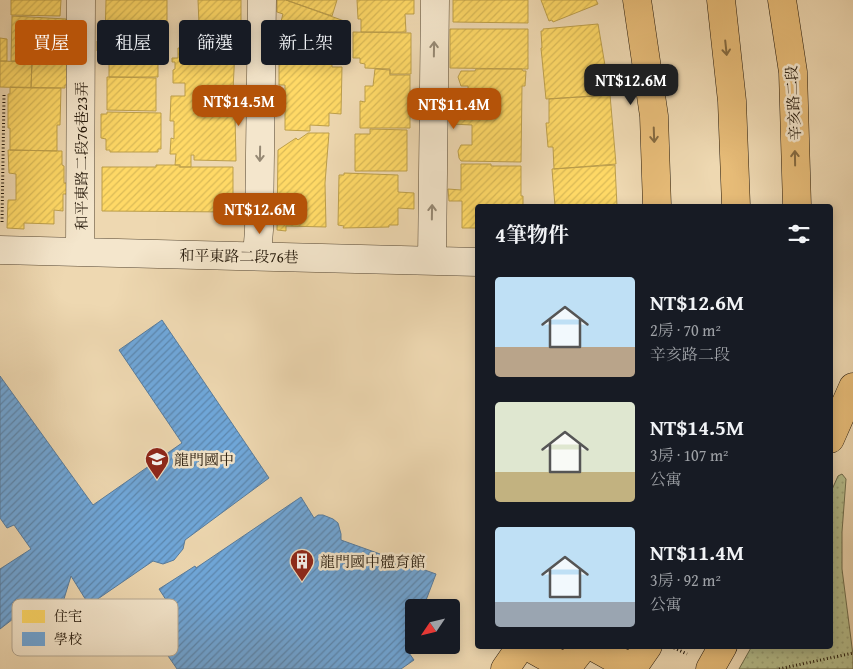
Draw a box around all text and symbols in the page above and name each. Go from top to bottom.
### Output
chip: 買屋 [15,20,87,65]
chip: 租屋 [97,20,169,65]
chip: 篩選 [179,20,251,65]
chip: 新上架 [261,20,351,65]
one-way arrow [721,40,731,56]
one-way arrow [429,42,439,58]
pin: NT$12.6M [579,64,683,106]
street label: 辛亥路二段 [781,65,805,141]
text: NT$12.6M [595,68,667,92]
street label: 和平東路二段76巷23弄 [71,82,92,230]
pin: NT$14.5M [187,84,291,127]
pin: NT$11.4M [402,88,506,130]
text: NT$14.5M [203,89,275,113]
text: NT$11.4M [418,92,490,116]
one-way arrow [649,126,659,143]
one-way arrow [255,145,265,161]
one-way arrow [791,150,800,166]
pin: NT$12.6M [208,192,312,235]
text: NT$12.6M [224,197,296,221]
one-way arrow [427,204,437,220]
text: 4筆物件 [495,219,569,250]
icon: filters [785,220,813,248]
street label: 和平東路二段76巷 [179,244,299,268]
text: NT$12.6M [650,287,744,318]
icon: home [535,297,595,357]
text: 2房 · 70 m² [650,318,721,342]
text: 辛亥路二段 [650,342,730,366]
text: NT$14.5M [650,412,744,443]
icon: home [535,422,595,482]
text: 3房 · 107 m² [650,443,729,467]
school or university icon: 龍門國中 [144,446,170,480]
place label: 龍門國中 [174,449,234,470]
text: 公寓 [650,467,682,491]
text: NT$11.4M [650,537,744,568]
icon: home [535,547,595,607]
building icon: 龍門國中體育館 [289,548,315,582]
place label: 龍門國中體育館 [320,551,425,572]
text: 3房 · 92 m² [650,568,721,592]
text: 公寓 [650,592,682,616]
legend [12,599,178,656]
north arrow [405,599,460,654]
map controls [405,599,460,654]
text: 住宅 [54,606,82,626]
text: 學校 [54,629,82,649]

